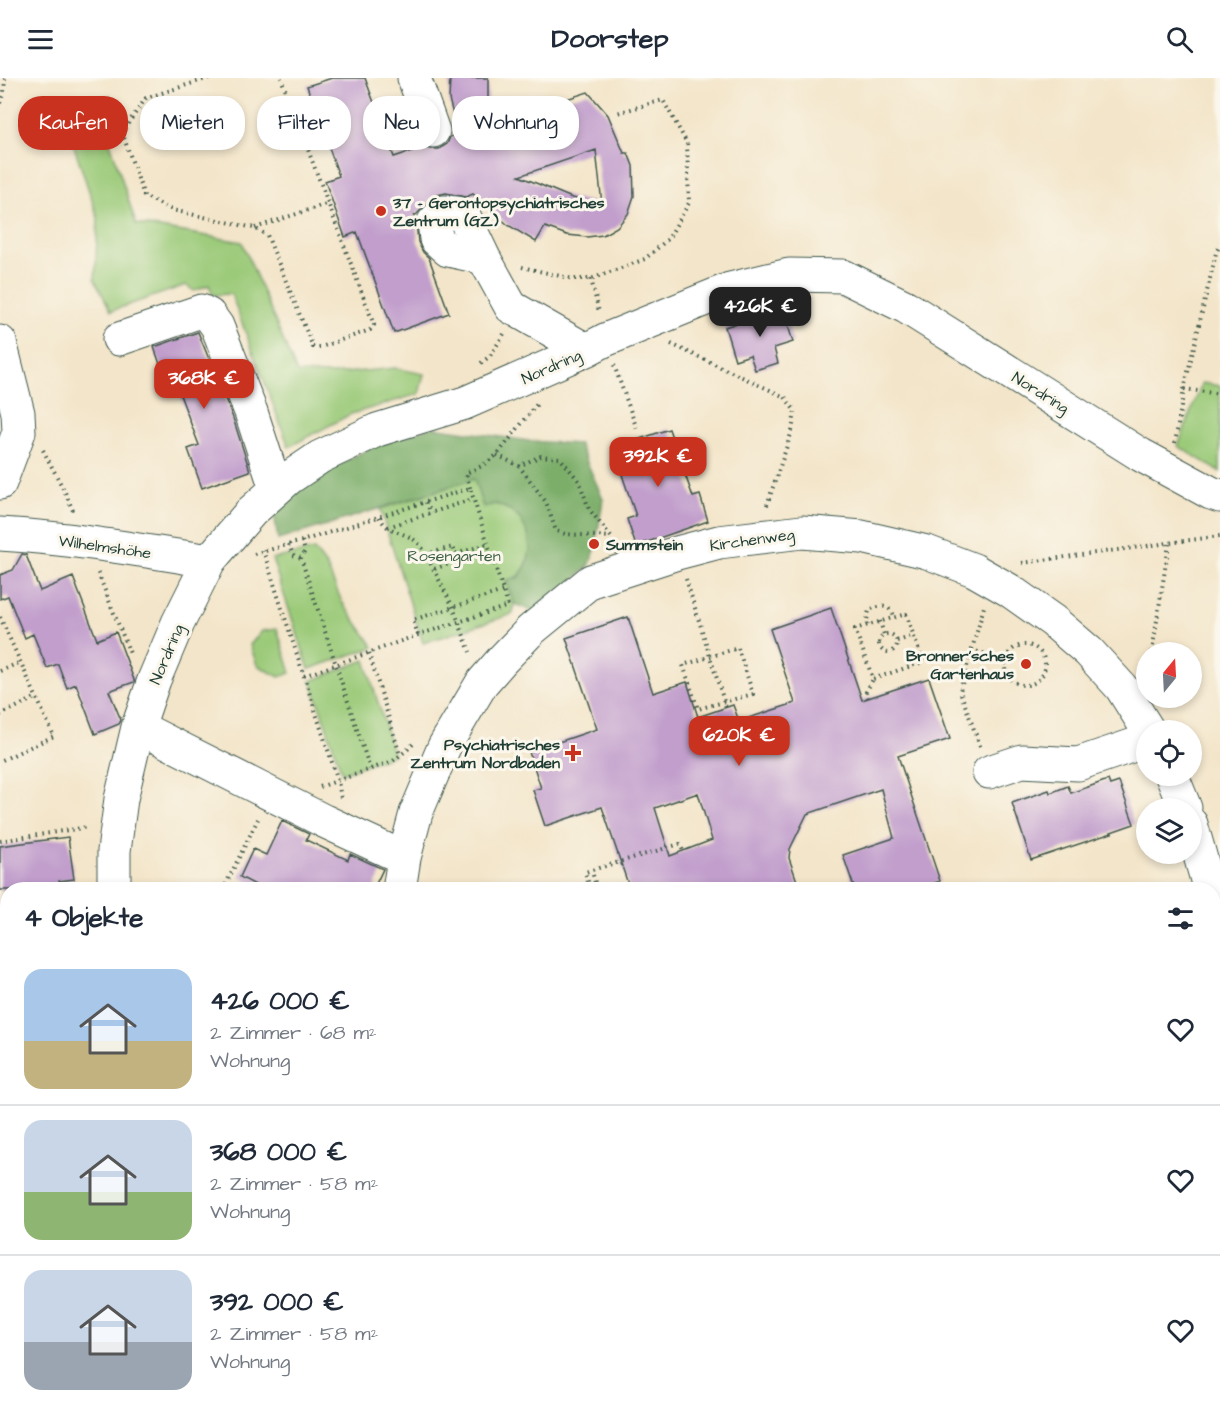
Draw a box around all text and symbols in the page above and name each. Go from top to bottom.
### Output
text: Doorstep [552,20,668,58]
icon: menu [24,23,57,56]
icon: search [1163,23,1196,56]
chip: Kaufen [18,96,128,150]
chip: Mieten [140,96,245,150]
chip: Filter [257,96,351,150]
chip: Neu [363,96,440,150]
chip: Wohnung [452,96,579,150]
place label: 37 - Gerontopsychiatrisches Zentrum (GZ) [392,192,605,232]
marker: 37 - Gerontopsychiatrisches Zentrum (GZ) [374,204,388,218]
pin: 426K € [711,287,809,338]
text: 426K € [723,292,797,320]
street label: Nordring [518,344,585,391]
pin: 368K € [155,359,253,410]
text: 368K € [168,364,240,392]
street label: Nordring [1007,367,1073,420]
pin: 392K € [609,437,707,488]
text: 392K € [623,442,693,470]
street label: Kirchenweg [708,523,796,558]
street label: Wilhelmshöhe [57,530,153,564]
place label: Summstein [605,534,683,556]
marker: Summstein [587,537,601,551]
park label: Rosengarten [407,545,501,568]
street label: Nordring [144,621,190,688]
north arrow [1136,642,1202,708]
map controls [1136,642,1202,864]
place label: Bronner'sches Gartenhaus [906,645,1014,685]
marker: Bronner'sches Gartenhaus [1019,657,1033,671]
pin: 620K € [690,716,788,767]
button: locate [1136,720,1202,786]
text: 620K € [703,721,775,749]
place label: Psychiatrisches Zentrum Nordbaden [410,734,560,774]
marker: Psychiatrisches Zentrum Nordbaden [564,744,582,762]
button: layers [1136,798,1202,864]
text: 4 Objekte [24,900,143,936]
icon: filters [1164,902,1197,935]
text: 426 000 € [210,983,350,1019]
icon: home [72,993,144,1065]
icon: heart [1164,1013,1197,1046]
text: 2 Zimmer · 68 m² [210,1019,377,1047]
text: Wohnung [210,1047,290,1075]
text: 368 000 € [210,1134,347,1170]
icon: home [72,1144,144,1216]
icon: heart [1164,1164,1197,1197]
text: 2 Zimmer · 58 m² [210,1170,378,1198]
text: Wohnung [210,1198,290,1226]
text: 392 000 € [210,1284,344,1320]
icon: home [72,1294,144,1366]
icon: heart [1164,1314,1197,1347]
text: 2 Zimmer · 58 m² [210,1320,378,1348]
text: Wohnung [210,1348,290,1376]

